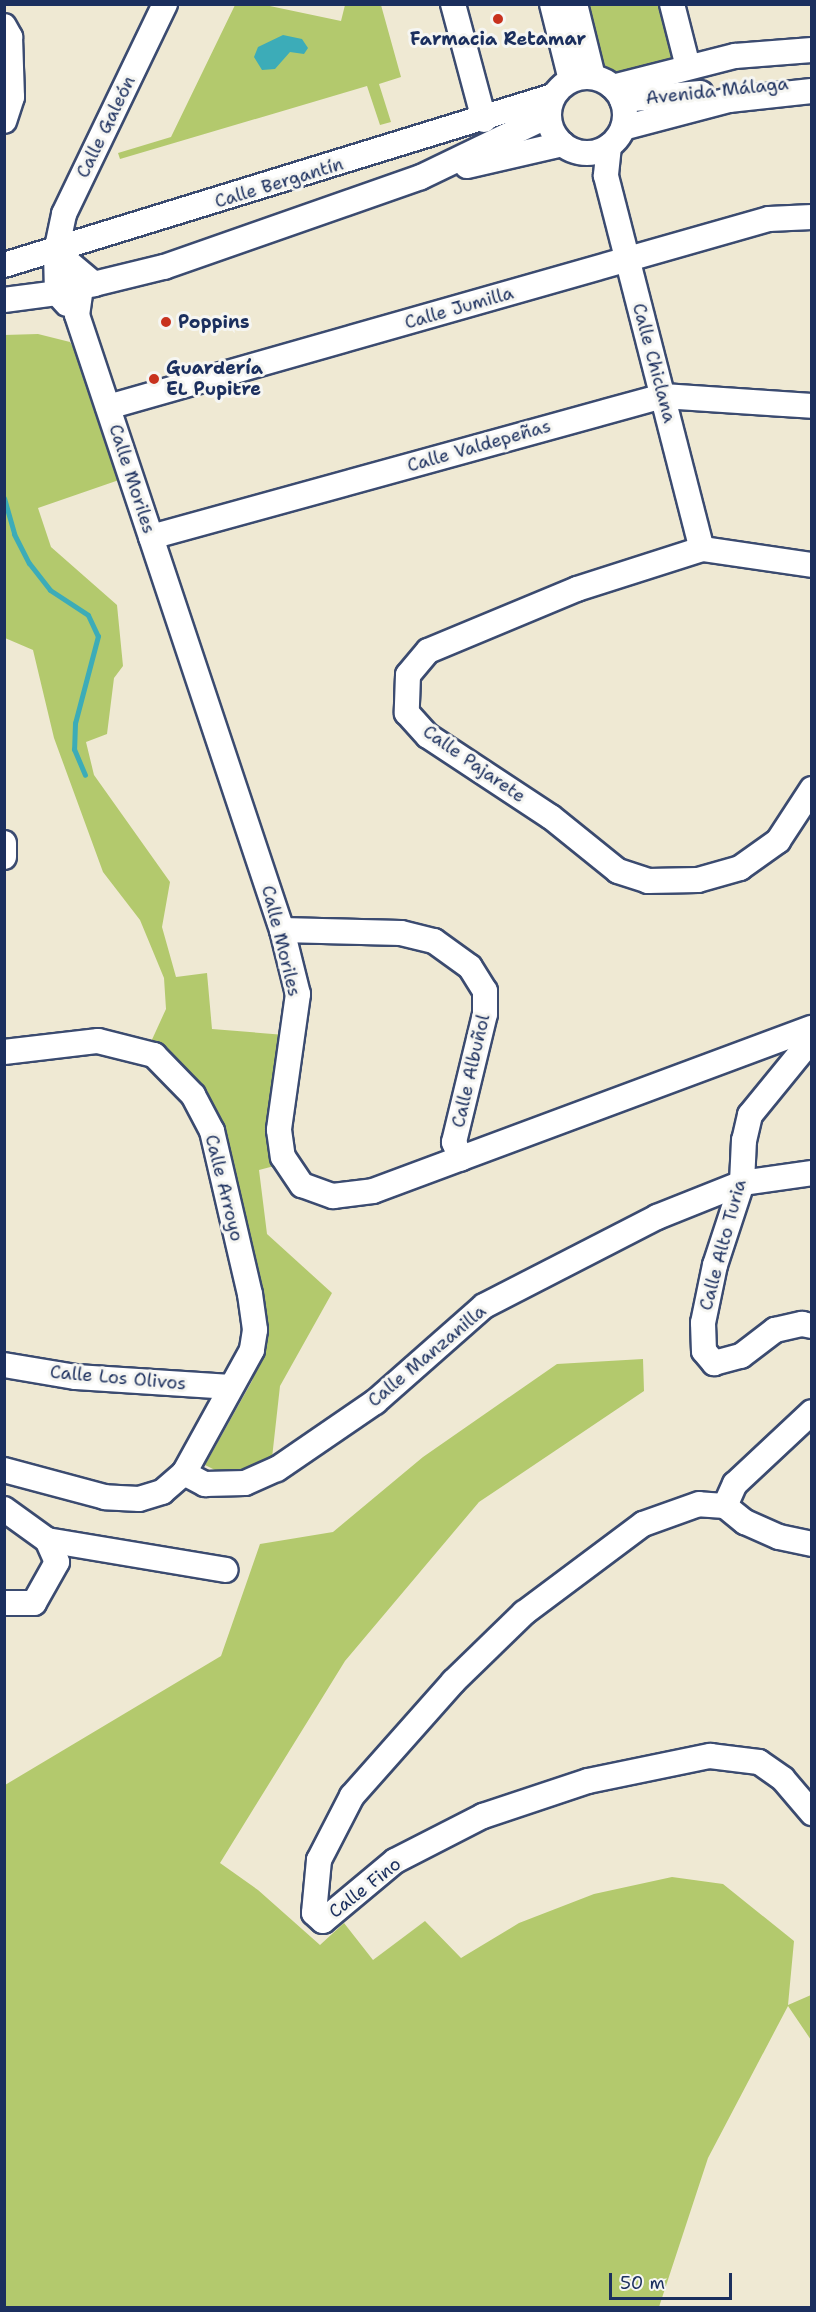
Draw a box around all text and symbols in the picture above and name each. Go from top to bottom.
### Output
marker: Farmacia Retamar [491,12,505,26]
place label: Farmacia Retamar [410,28,586,50]
street label: Calle Galeón [72,73,140,181]
street label: Avenida Málaga [645,73,789,109]
street label: Calle Bergantín [212,153,346,213]
street label: Calle Jumilla [402,282,516,334]
street label: Calle Chiclana [628,301,680,425]
place label: Poppins [178,311,249,333]
marker: Poppins [159,315,173,329]
place label: Guardería EL Pupitre [166,358,263,400]
marker: Guardería EL Pupitre [147,372,161,386]
street label: Calle Valdepeñas [405,415,553,477]
street label: Calle Moriles [104,422,160,536]
street label: Calle Pajarete [419,721,529,807]
street label: Calle Moriles [257,883,305,999]
street label: Calle Albuñol [447,1012,495,1130]
street label: Calle Arroyo [200,1132,248,1244]
street label: Calle Alto Turia [695,1177,751,1313]
street label: Calle Manzanilla [364,1300,490,1412]
street label: Calle Los Olivos [49,1361,187,1395]
street label: Calle Fino [325,1853,405,1923]
scale bar [612,2261,735,2299]
text: 50 m [620,2271,665,2295]

